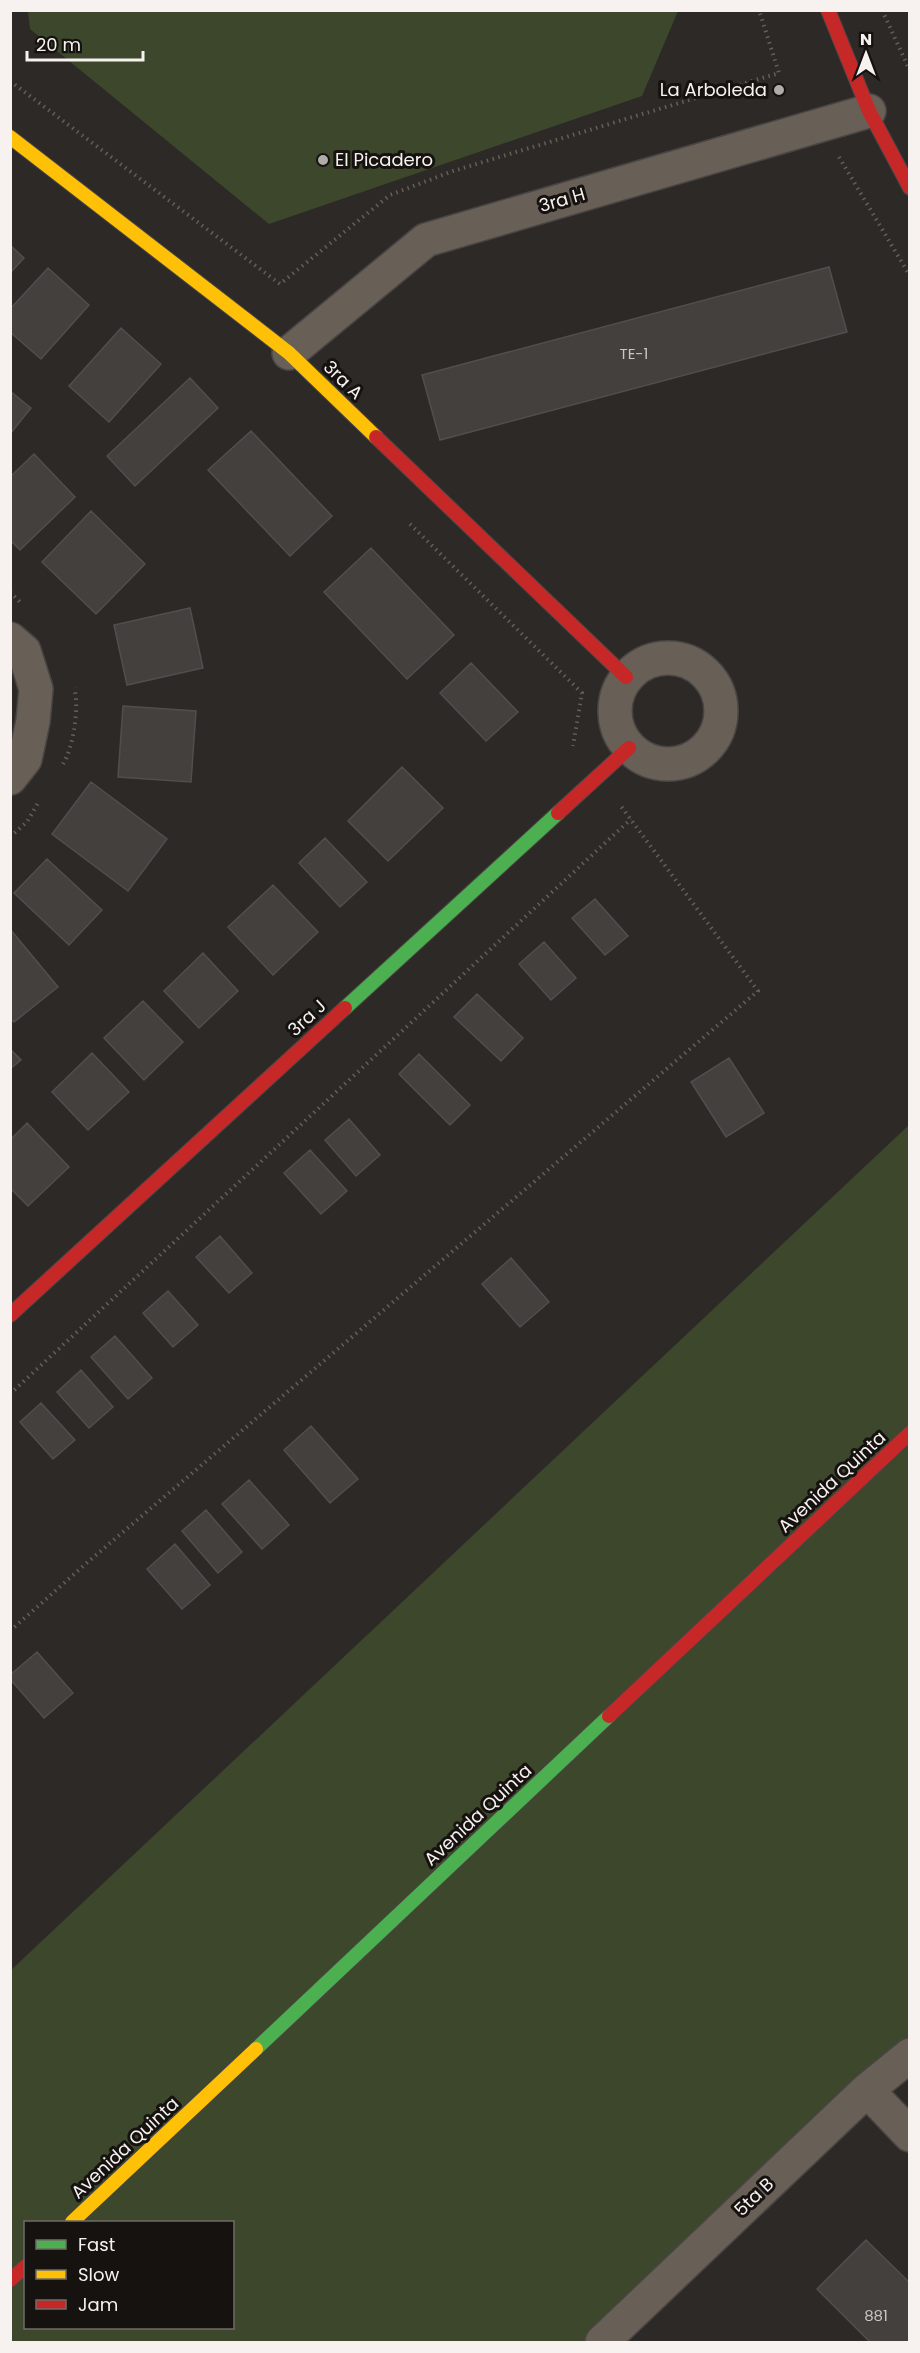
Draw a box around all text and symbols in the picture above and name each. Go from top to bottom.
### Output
scale bar [27,24,142,62]
north arrow [836,24,896,84]
text: N [860,28,872,51]
text: 20 m [36,32,81,57]
place label: La Arboleda [660,77,767,102]
marker: La Arboleda [772,83,786,97]
place label: El Picadero [335,147,433,172]
marker: El Picadero [316,153,330,167]
street label: 3ra H [536,181,588,218]
house number: TE-1 [620,343,648,364]
street label: 3ra A [318,355,369,405]
street label: 3ra J [282,994,331,1042]
street label: Avenida Quinta [772,1425,891,1538]
street label: Avenida Quinta [418,1758,537,1871]
street label: Avenida Quinta [65,2091,184,2204]
street label: 5ta B [728,2172,779,2222]
legend [24,2221,234,2329]
text: Fast [78,2232,115,2257]
text: Slow [78,2262,120,2287]
text: Jam [78,2292,118,2317]
house number: 881 [864,2305,888,2326]

